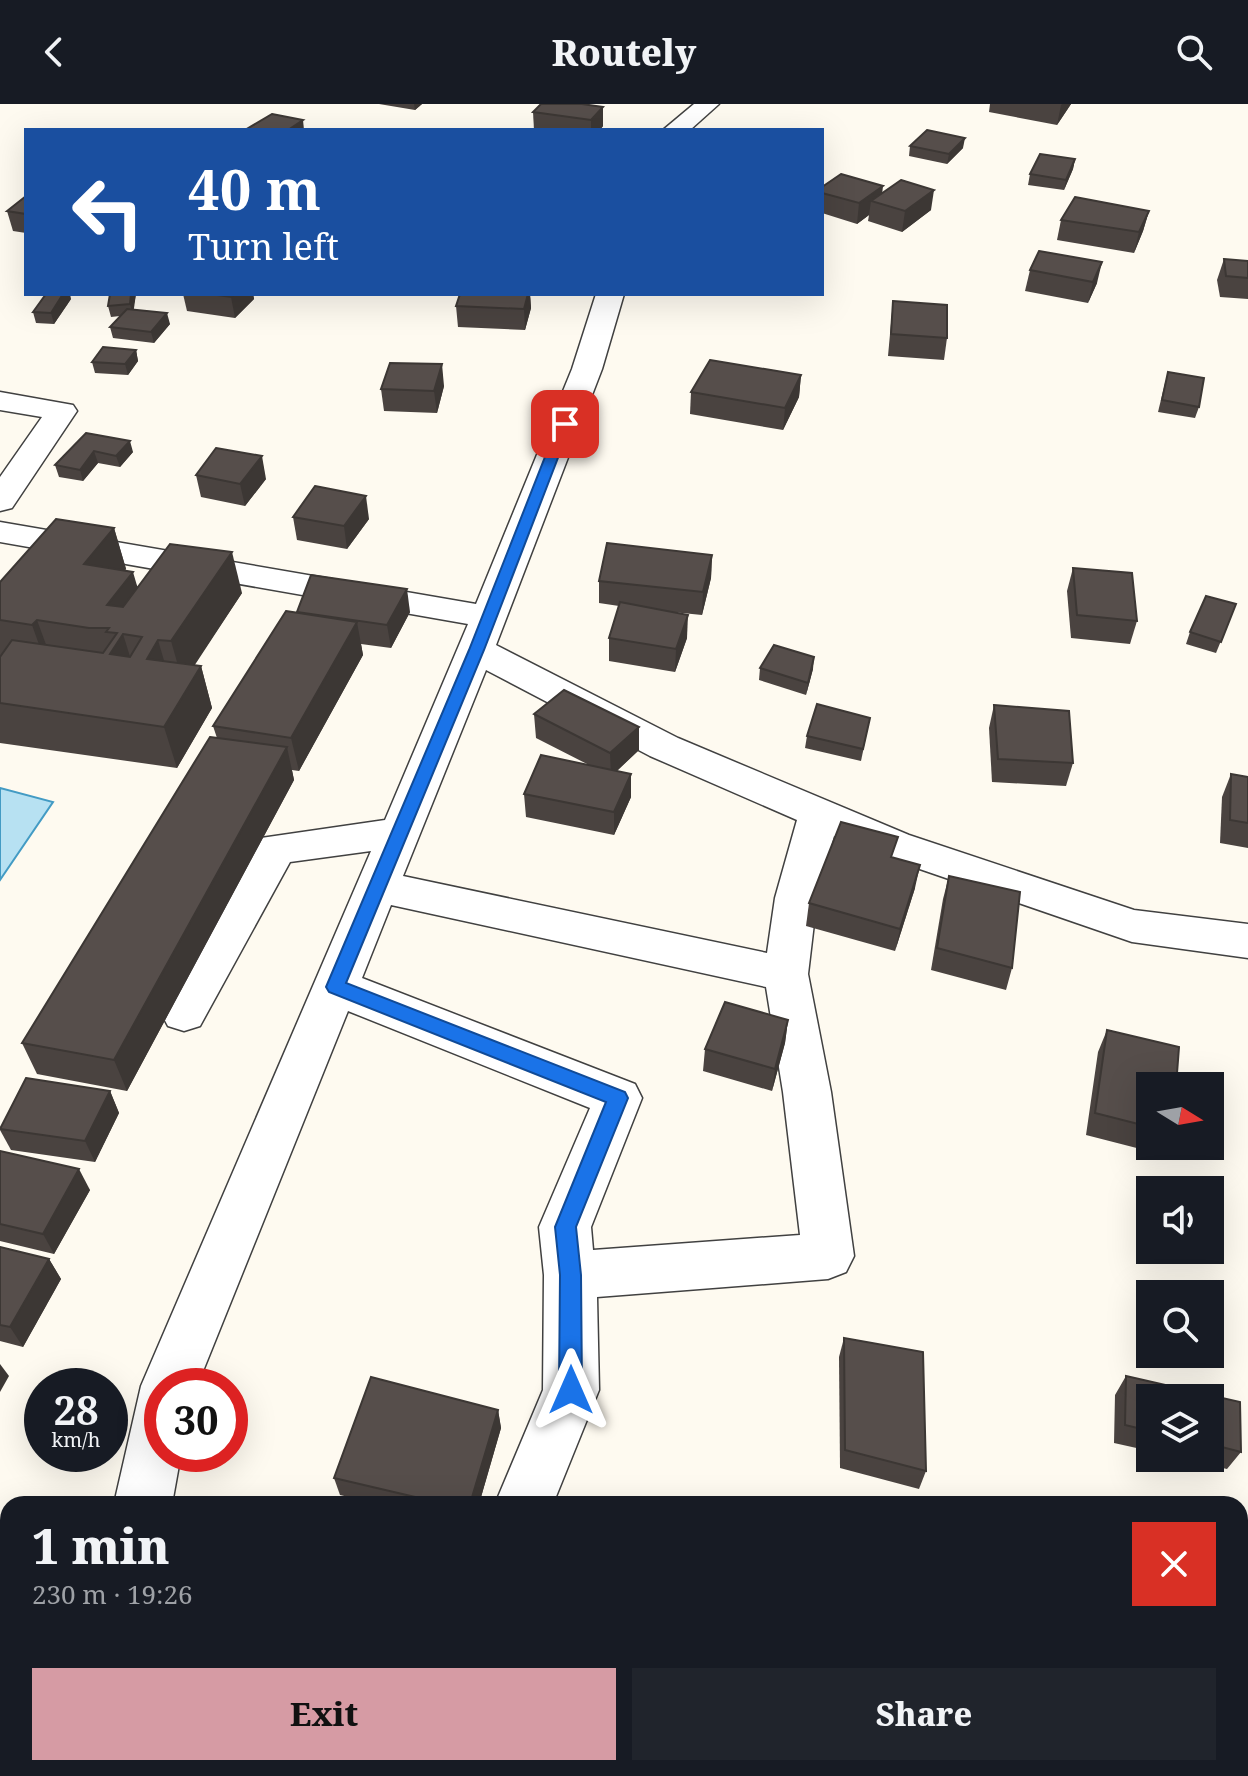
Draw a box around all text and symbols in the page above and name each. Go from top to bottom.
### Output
text: Routely [552,28,696,77]
icon: back [32,30,76,74]
icon: search [1172,30,1216,74]
text: 40 m [188,150,321,226]
icon: left [56,160,160,264]
text: Turn left [188,222,339,271]
pin [531,390,599,458]
icon: arrive [543,402,587,446]
north arrow [1136,1072,1224,1160]
map controls [1136,1072,1224,1472]
button: sound [1136,1176,1224,1264]
button: search [1136,1280,1224,1368]
position arrow [529,1348,613,1432]
speed limit sign: 30 [144,1368,248,1472]
text: 28 [53,1382,99,1437]
button: layers [1136,1384,1224,1472]
text: km/h [51,1426,101,1453]
text: 1 min [32,1513,170,1578]
button: close [1132,1522,1216,1606]
text: 230 m · 19:26 [32,1576,193,1612]
button: Exit [32,1668,616,1760]
button: Share [632,1668,1216,1760]

